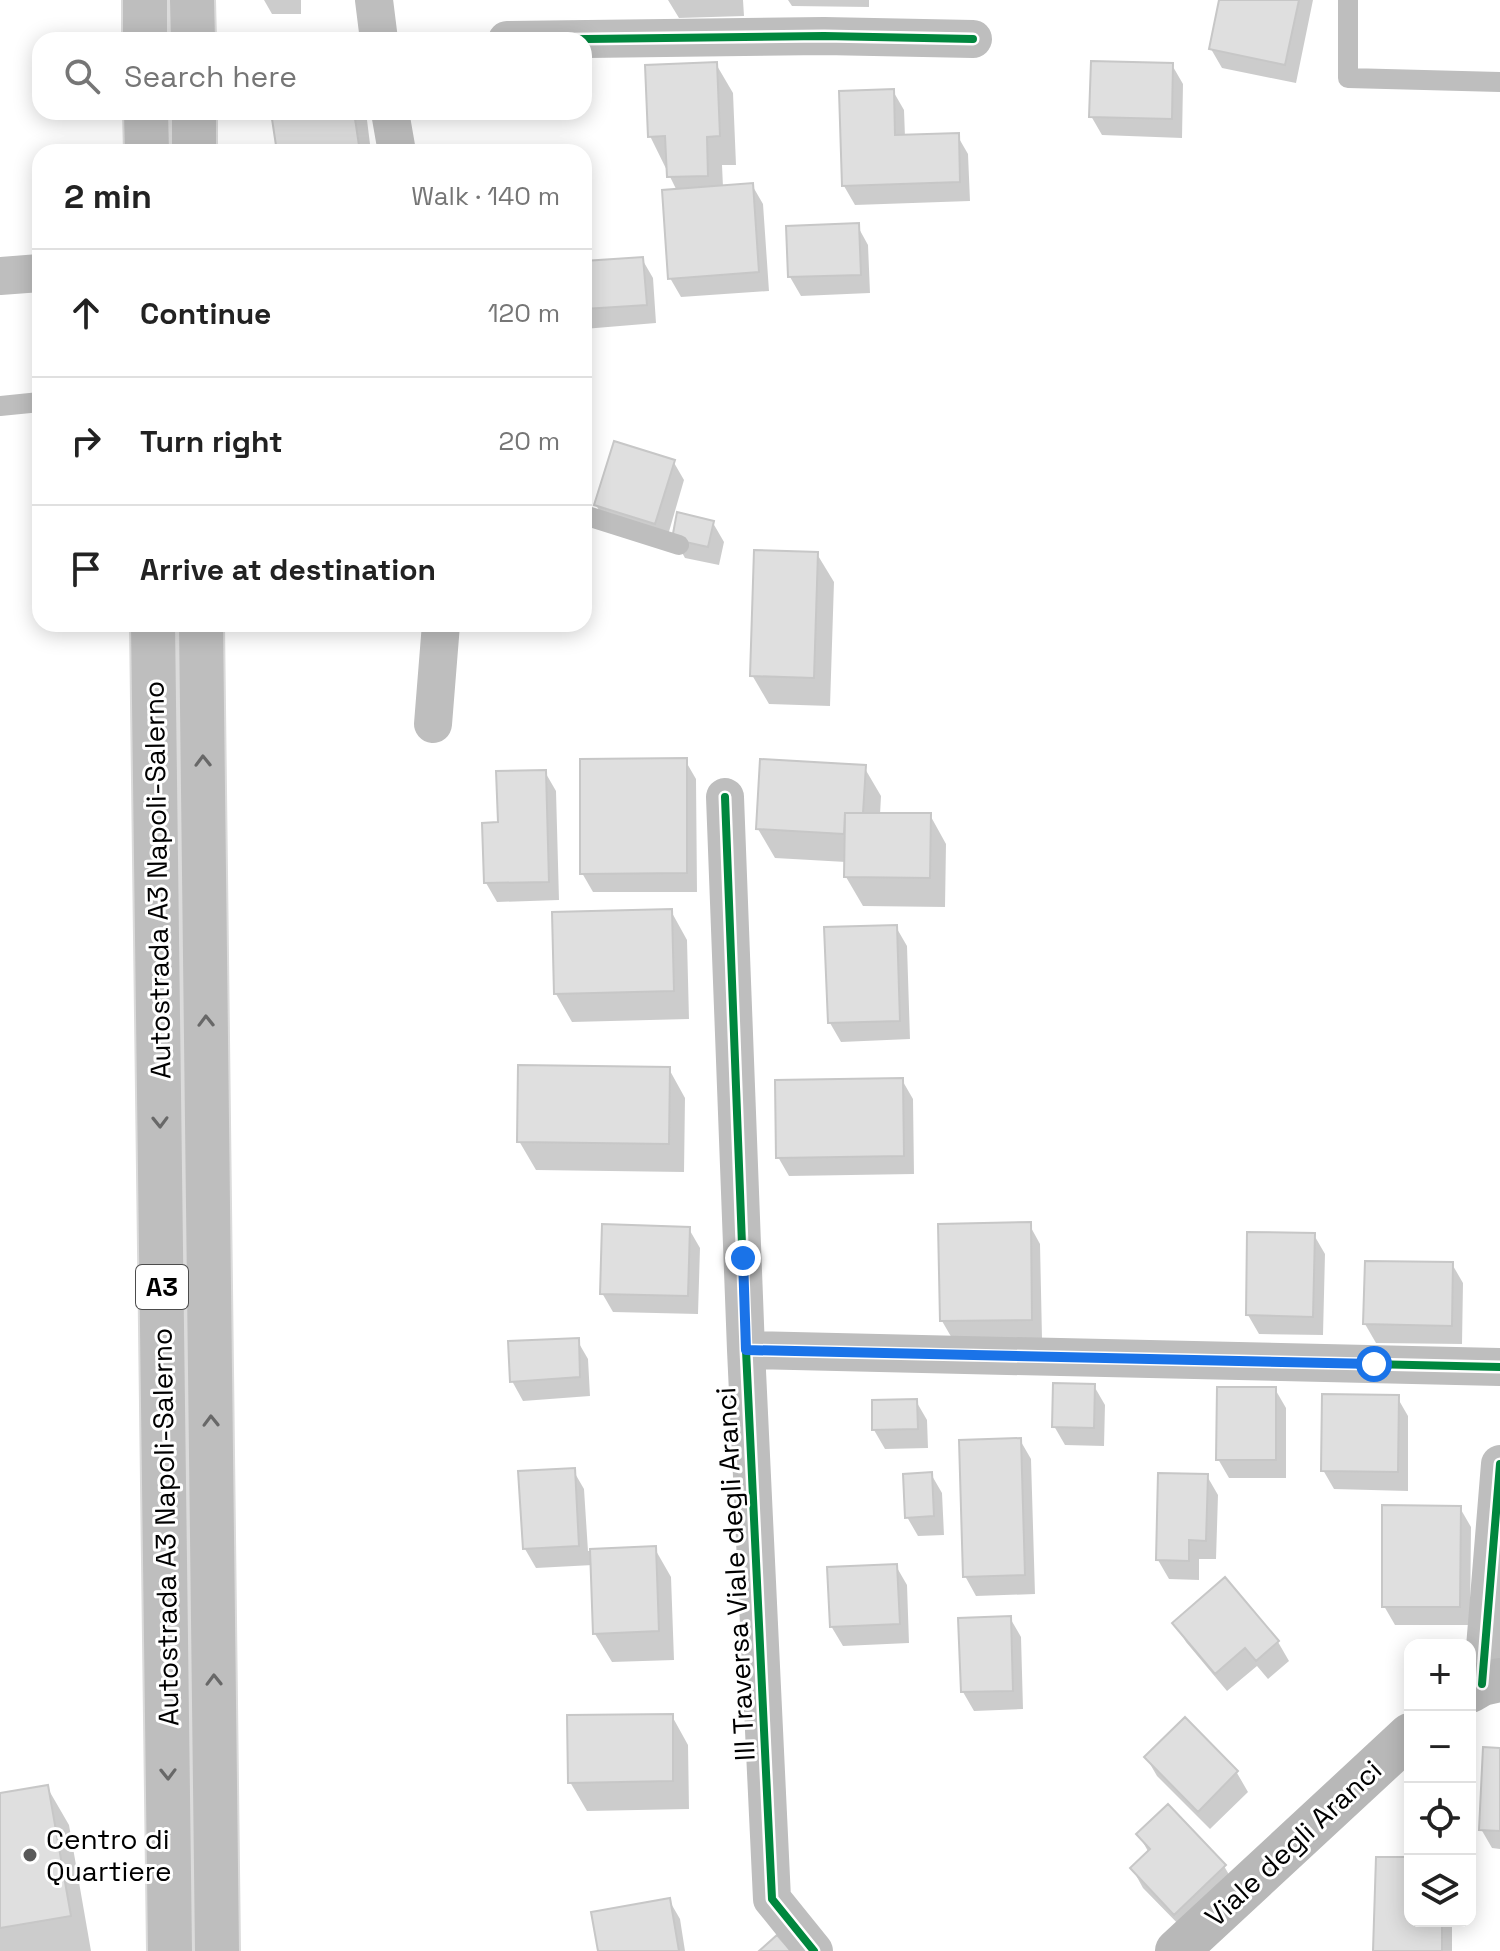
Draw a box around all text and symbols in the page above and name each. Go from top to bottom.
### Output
search box [32,32,592,120]
icon: search [60,54,104,98]
text: Search here [124,57,297,96]
text: 2 min [64,175,152,218]
text: Walk · 140 m [411,179,560,213]
icon: ahead [64,291,108,335]
text: Continue [140,294,271,333]
text: 120 m [488,296,560,330]
icon: right [64,419,108,463]
text: Turn right [140,422,283,461]
text: 20 m [499,424,560,458]
icon: arrive [64,547,108,591]
text: Arrive at destination [140,550,436,589]
street label: Autostrada A3 Napoli-Salerno [136,680,178,1080]
one-way arrow [194,754,212,767]
one-way arrow [197,1014,215,1027]
one-way arrow [151,1116,169,1129]
route end [725,1240,761,1276]
road number: A3 [136,1265,188,1309]
street label: Autostrada A3 Napoli-Salerno [144,1327,186,1727]
route start [1356,1346,1392,1382]
street label: III Traversa Viale degli Aranci [707,1386,763,1762]
one-way arrow [202,1414,220,1427]
map controls [1404,1639,1476,1927]
button: + [1404,1639,1476,1711]
one-way arrow [205,1673,223,1686]
button: − [1404,1711,1476,1783]
street label: Viale degli Aranci [1197,1752,1389,1934]
one-way arrow [159,1768,177,1781]
button: locate [1404,1783,1476,1855]
place label: Centro di Quartiere [46,1821,171,1889]
marker: Centro di Quartiere [21,1846,39,1864]
button: layers [1404,1855,1476,1927]

